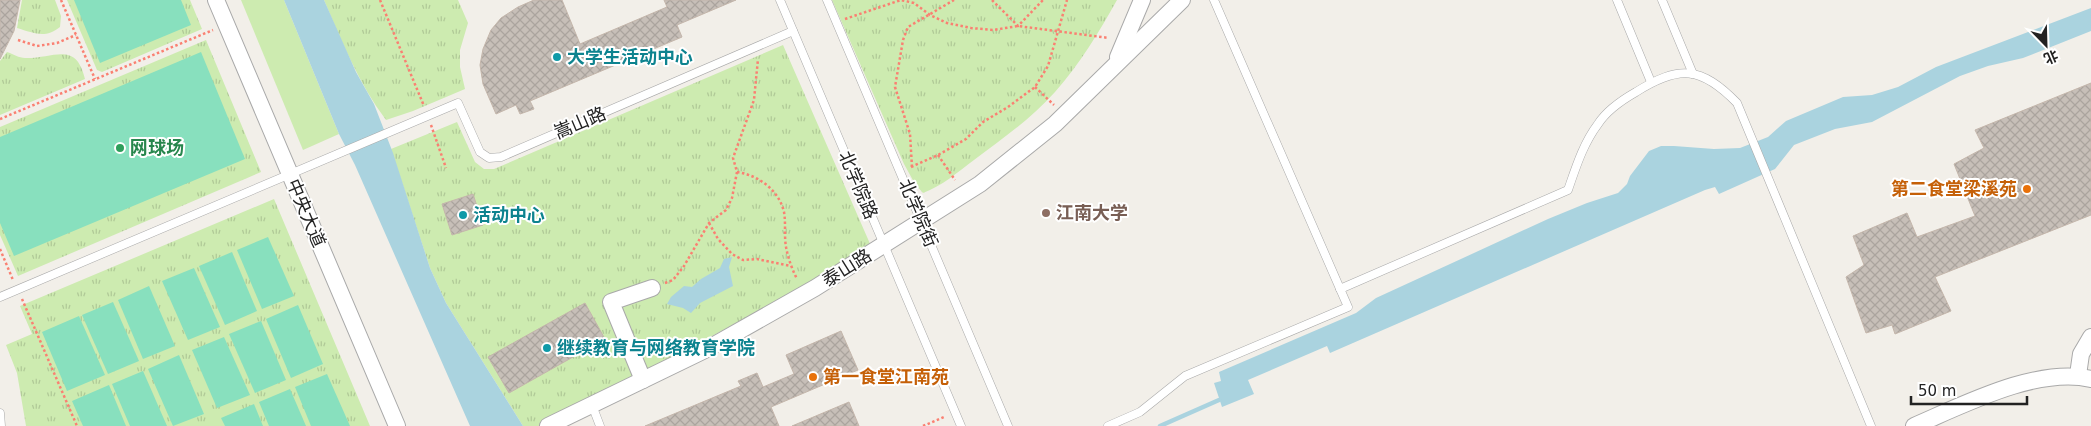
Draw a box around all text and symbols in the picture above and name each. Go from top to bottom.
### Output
north arrow [2021,20,2071,70]
place label: 大学生活动中心 [567,46,693,67]
text: 北 [2042,47,2061,67]
marker: 大学生活动中心 [551,51,563,63]
street label: 嵩山路 [551,102,609,143]
place label: 网球场 [130,137,184,158]
marker: 网球场 [114,142,126,154]
street label: 北学院路 [835,148,882,222]
street label: 中央大道 [283,176,330,250]
street label: 北学院街 [895,176,942,250]
place label: 第二食堂梁溪苑 [1891,178,2017,199]
marker: 第二食堂梁溪苑 [2021,183,2033,195]
place label: 江南大学 [1056,202,1128,223]
place label: 活动中心 [473,204,545,225]
marker: 江南大学 [1040,207,1052,219]
marker: 活动中心 [457,209,469,221]
street label: 泰山路 [818,244,875,291]
place label: 继续教育与网络教育学院 [557,337,755,358]
marker: 继续教育与网络教育学院 [541,342,553,354]
place label: 第一食堂江南苑 [823,366,949,387]
marker: 第一食堂江南苑 [807,371,819,383]
scale bar [1911,374,2027,406]
text: 50 m [1918,382,1956,400]

